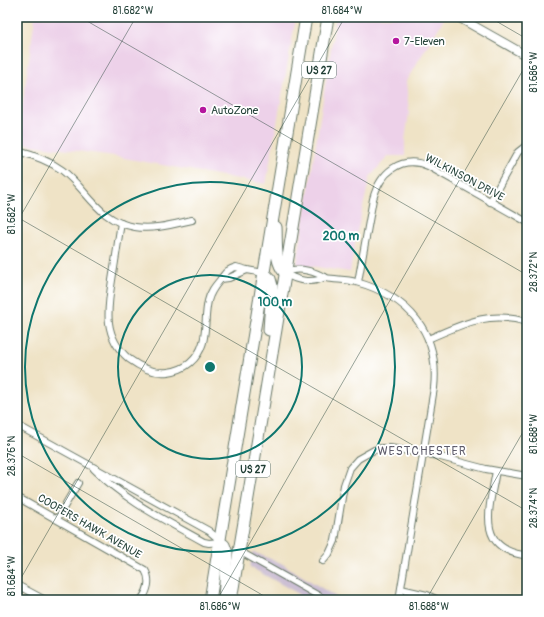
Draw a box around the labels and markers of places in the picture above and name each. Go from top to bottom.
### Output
place label: 7-Eleven [404,35,445,48]
marker: 7-Eleven [391,36,401,46]
place label: AutoZone [211,104,259,117]
marker: AutoZone [198,105,208,115]
centre of rings [203,360,217,374]

